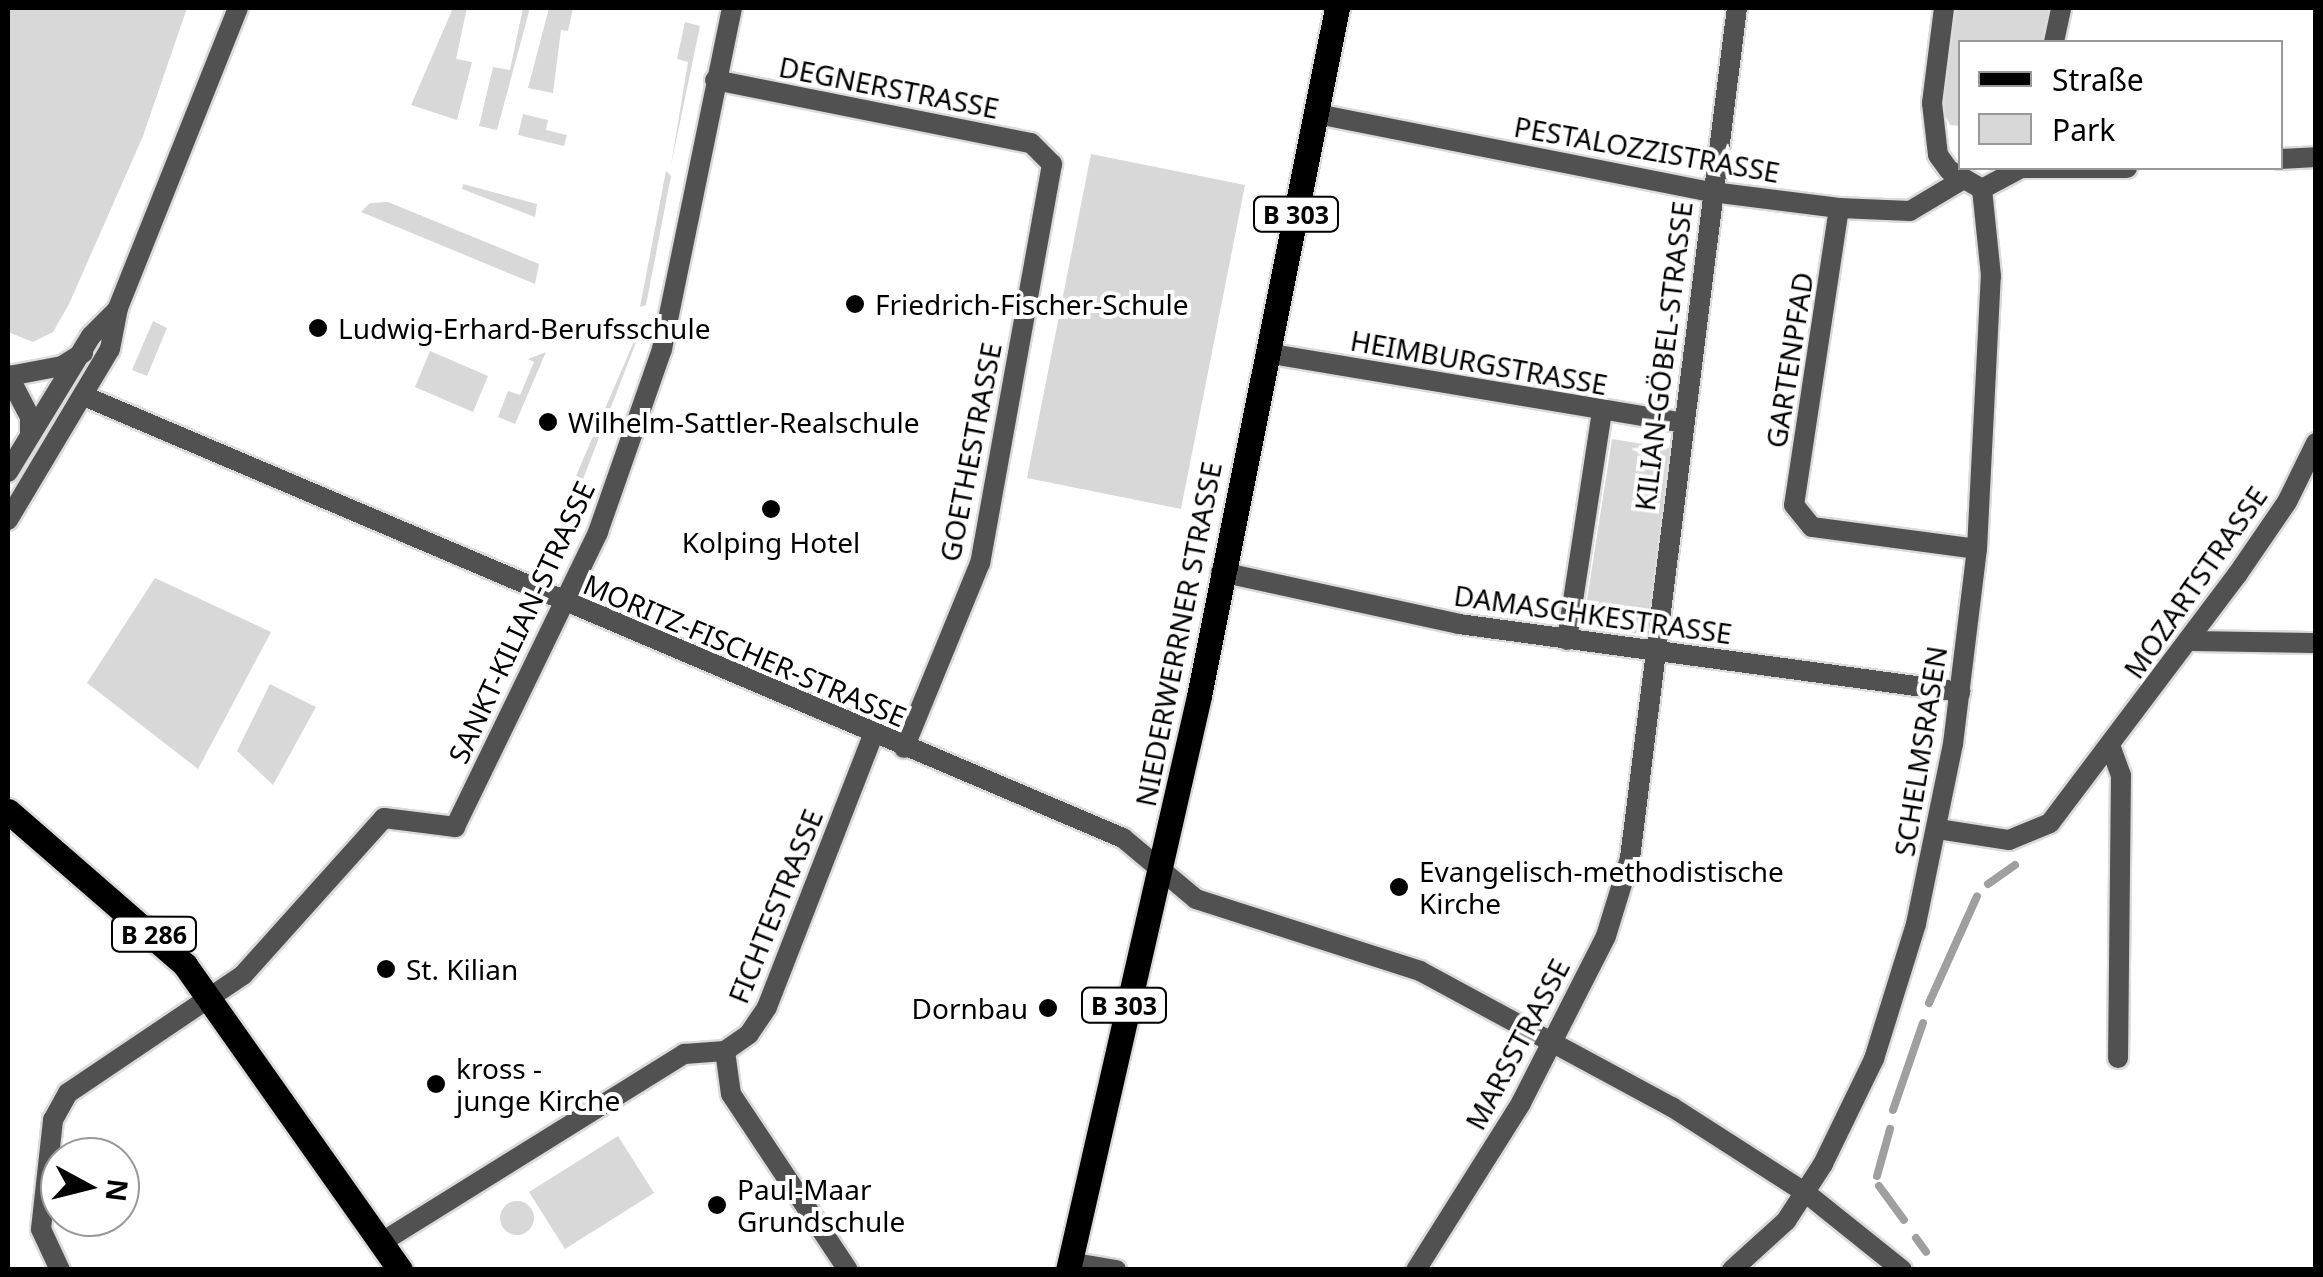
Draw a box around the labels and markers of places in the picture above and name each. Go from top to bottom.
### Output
place label: Friedrich-Fischer-Schule [875,287,1189,321]
marker: Friedrich-Fischer-Schule [844,293,866,315]
place label: Ludwig-Erhard-Berufsschule [338,311,710,345]
marker: Ludwig-Erhard-Berufsschule [307,317,329,339]
place label: Wilhelm-Sattler-Realschule [568,405,920,439]
marker: Wilhelm-Sattler-Realschule [537,411,559,433]
marker: Kolping Hotel [760,498,782,520]
place label: Kolping Hotel [682,525,860,559]
place label: Evangelisch-methodistische Kirche [1419,854,1784,920]
marker: Evangelisch-methodistische Kirche [1388,876,1410,898]
place label: St. Kilian [406,952,518,986]
marker: St. Kilian [375,958,397,980]
place label: Dornbau [912,991,1028,1025]
marker: Dornbau [1037,997,1059,1019]
place label: kross - junge Kirche [456,1051,620,1117]
marker: kross - junge Kirche [425,1073,447,1095]
place label: Paul-Maar Grundschule [737,1172,905,1238]
marker: Paul-Maar Grundschule [706,1194,728,1216]

